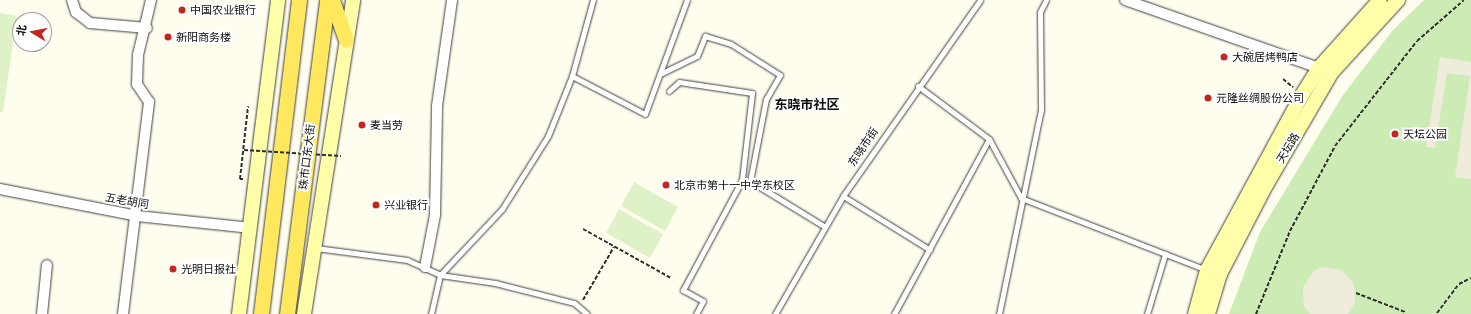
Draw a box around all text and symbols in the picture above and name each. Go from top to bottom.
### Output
place label: 中国农业银行 [190,3,256,17]
marker: 中国农业银行 [177,5,187,15]
north arrow [12,12,52,52]
text: 北 [14,24,28,37]
place label: 新阳商务楼 [176,30,231,44]
marker: 新阳商务楼 [163,32,173,42]
place label: 大碗居烤鸭店 [1232,50,1298,64]
marker: 大碗居烤鸭店 [1219,52,1229,62]
place label: 元隆丝绸股份公司 [1216,91,1304,105]
marker: 元隆丝绸股份公司 [1203,93,1213,103]
district label: 东晓市社区 [775,97,839,113]
place label: 麦当劳 [370,118,403,132]
marker: 麦当劳 [357,120,367,130]
street label: 珠市口东大街 [296,123,318,191]
street label: 东晓市街 [845,125,881,169]
place label: 天坛公园 [1403,127,1447,141]
marker: 天坛公园 [1390,129,1400,139]
street label: 天坛路 [1274,130,1302,166]
place label: 北京市第十一中学东校区 [674,178,795,192]
marker: 北京市第十一中学东校区 [661,180,671,190]
street label: 五老胡同 [104,191,150,211]
place label: 兴业银行 [384,198,428,212]
marker: 兴业银行 [371,200,381,210]
place label: 光明日报社 [181,262,236,276]
marker: 光明日报社 [168,264,178,274]

